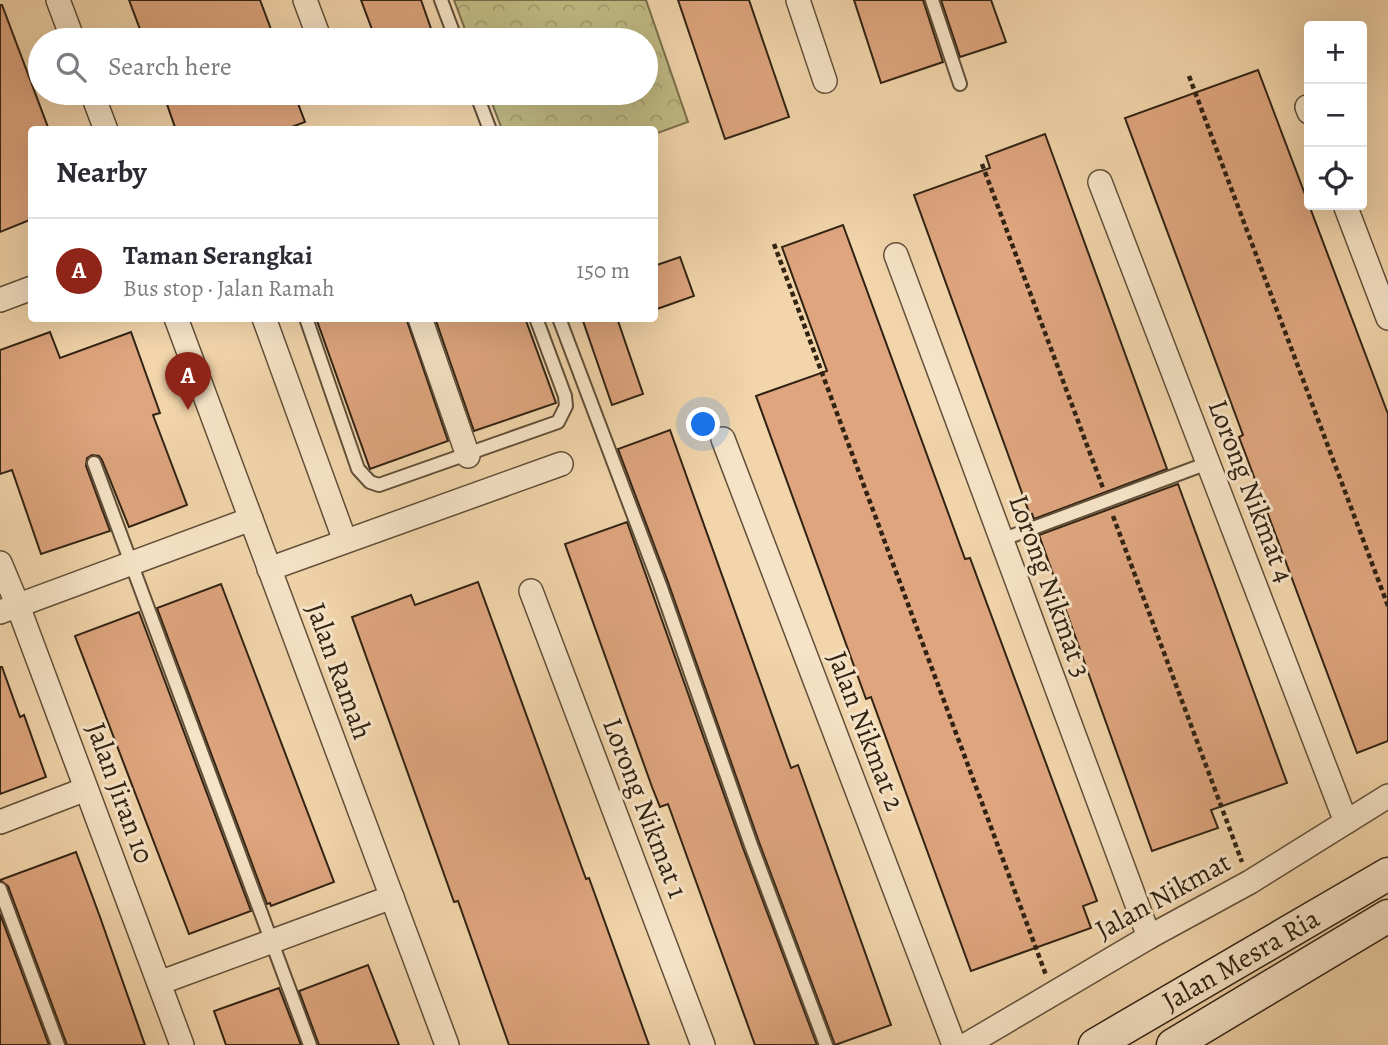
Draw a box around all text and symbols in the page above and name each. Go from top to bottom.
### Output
map controls [1304,21,1367,210]
button: + [1304,21,1367,84]
search box [28,28,658,105]
icon: search [52,48,90,86]
text: Search here [108,49,232,84]
button: − [1304,84,1367,147]
button: locate [1304,147,1367,210]
text: Nearby [56,152,147,192]
text: Taman Serangkai [123,238,313,273]
text: A [72,255,86,286]
text: 150 m [576,255,630,286]
text: Bus stop · Jalan Ramah [123,273,335,304]
pin: A [165,352,211,410]
street label: Lorong Nikmat 4 [1199,394,1303,588]
your location [686,407,720,441]
street label: Lorong Nikmat 3 [999,489,1101,683]
street label: Jalan Ramah [297,597,381,745]
street label: Jalan Nikmat 2 [818,646,914,816]
street label: Lorong Nikmat 1 [593,713,697,903]
street label: Jalan Jiran 10 [77,717,163,869]
street label: Jalan Nikmat [1088,843,1238,949]
street label: Jalan Mesra Ria [1155,900,1327,1020]

